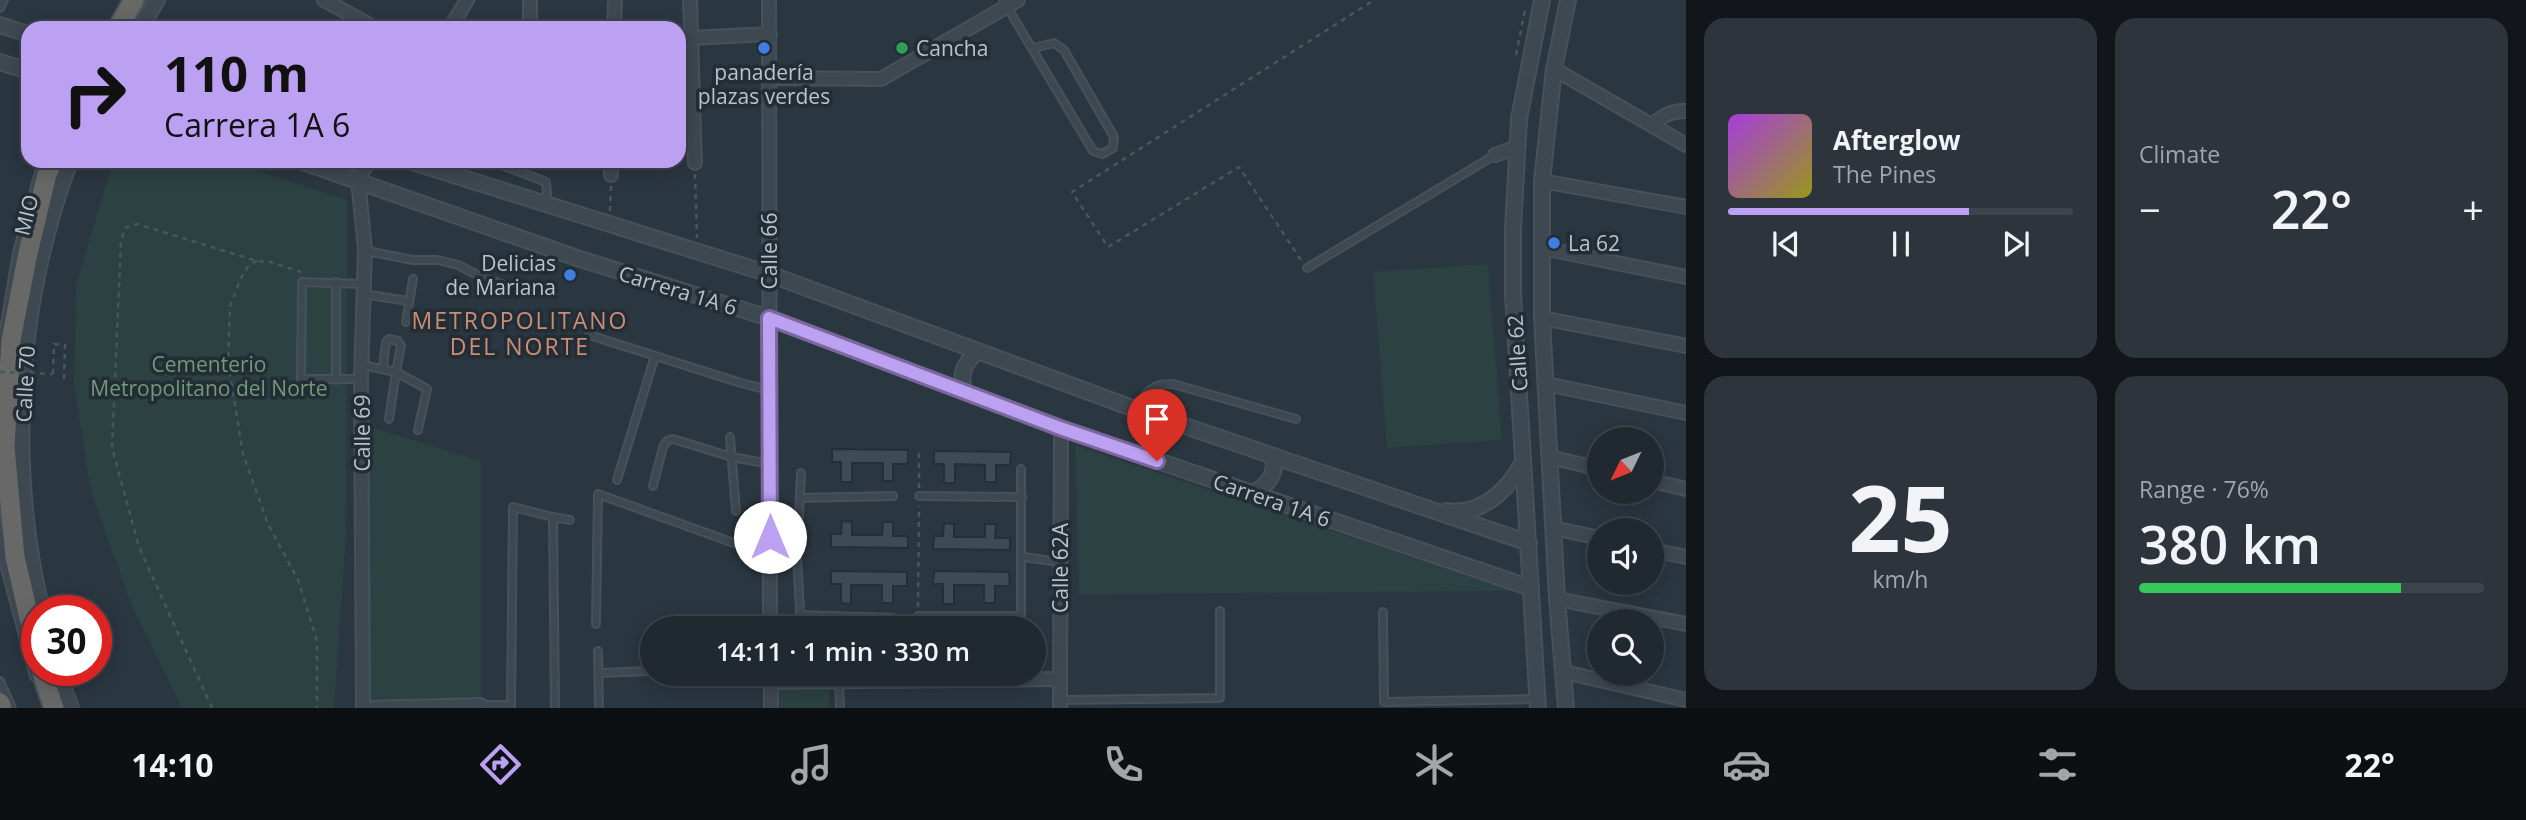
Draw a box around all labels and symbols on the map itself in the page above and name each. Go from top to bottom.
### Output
place label: Cancha [916,34,988,62]
marker: panadería plazas verdes [756,40,772,56]
marker: Cancha [894,40,910,56]
place label: panadería plazas verdes [698,58,830,110]
street label: MIO [7,192,45,238]
street label: Calle 66 [755,213,783,289]
place label: La 62 [1568,229,1620,257]
marker: La 62 [1546,235,1562,251]
place label: Delicias de Mariana [445,249,556,301]
street label: Carrera 1A 6 [615,259,741,321]
marker: Delicias de Mariana [562,267,578,283]
district label: METROPOLITANO DEL NORTE [412,304,628,362]
street label: Calle 62 [1500,314,1534,392]
street label: Calle 70 [9,345,41,423]
park label: Cementerio Metropolitano del Norte [90,350,328,402]
pin [1127,389,1187,461]
street label: Calle 69 [348,395,376,471]
north arrow [1587,427,1664,504]
street label: Carrera 1A 6 [1210,467,1334,533]
position arrow [733,500,807,574]
street label: Calle 62A [1046,522,1074,613]
speed limit sign: 30 [21,595,112,686]

